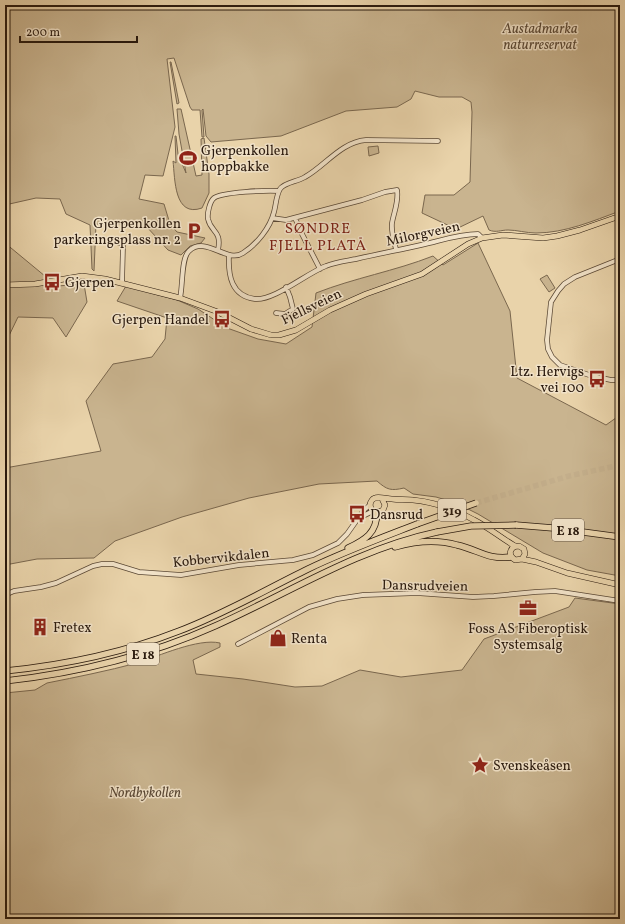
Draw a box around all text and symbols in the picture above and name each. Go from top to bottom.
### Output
scale bar [20,18,137,44]
park label: Austadmarka naturreservat [501,20,578,55]
text: 200 m [26,25,60,41]
place label: Gjerpenkollen hoppbakke [201,142,289,177]
sports icon: Gjerpenkollen hoppbakke [178,148,198,168]
place label: Gjerpenkollen parkeringsplass nr. 2 [53,215,181,250]
street label: Milorgveien [385,217,462,252]
district label: SØNDRE FJELL PLATÅ [269,219,367,257]
parking icon: Gjerpenkollen parkeringsplass nr. 2 [184,221,204,241]
bus stop icon: Gjerpen [42,272,62,292]
place label: Gjerpen [65,274,115,293]
street label: Fjellsveien [278,285,345,330]
bus stop icon: Gjerpen Handel [212,309,232,329]
place label: Gjerpen Handel [112,311,209,330]
place label: Ltz. Hervigs vei 100 [510,363,584,398]
bus stop icon: Ltz. Hervigs vei 100 [587,369,607,389]
road number: 319 [438,499,466,521]
bus stop icon: Dansrud [347,504,367,524]
place label: Dansrud [370,506,423,525]
road number: E 18 [552,519,584,541]
street label: Kobbervikdalen [172,544,270,573]
street label: Dansrudveien [382,576,468,597]
office icon: Foss AS Fiberoptisk Systemsalg [518,598,538,618]
building icon: Fretex [30,617,50,637]
place label: Fretex [53,619,92,638]
place label: Foss AS Fiberoptisk Systemsalg [468,620,588,655]
shop icon: Renta [268,628,288,648]
place label: Renta [291,630,327,649]
road number: E 18 [127,643,159,665]
place icon: Svenskeåsen [470,755,490,775]
place label: Svenskeåsen [493,757,571,776]
park label: Nordbykollen [109,784,181,803]

